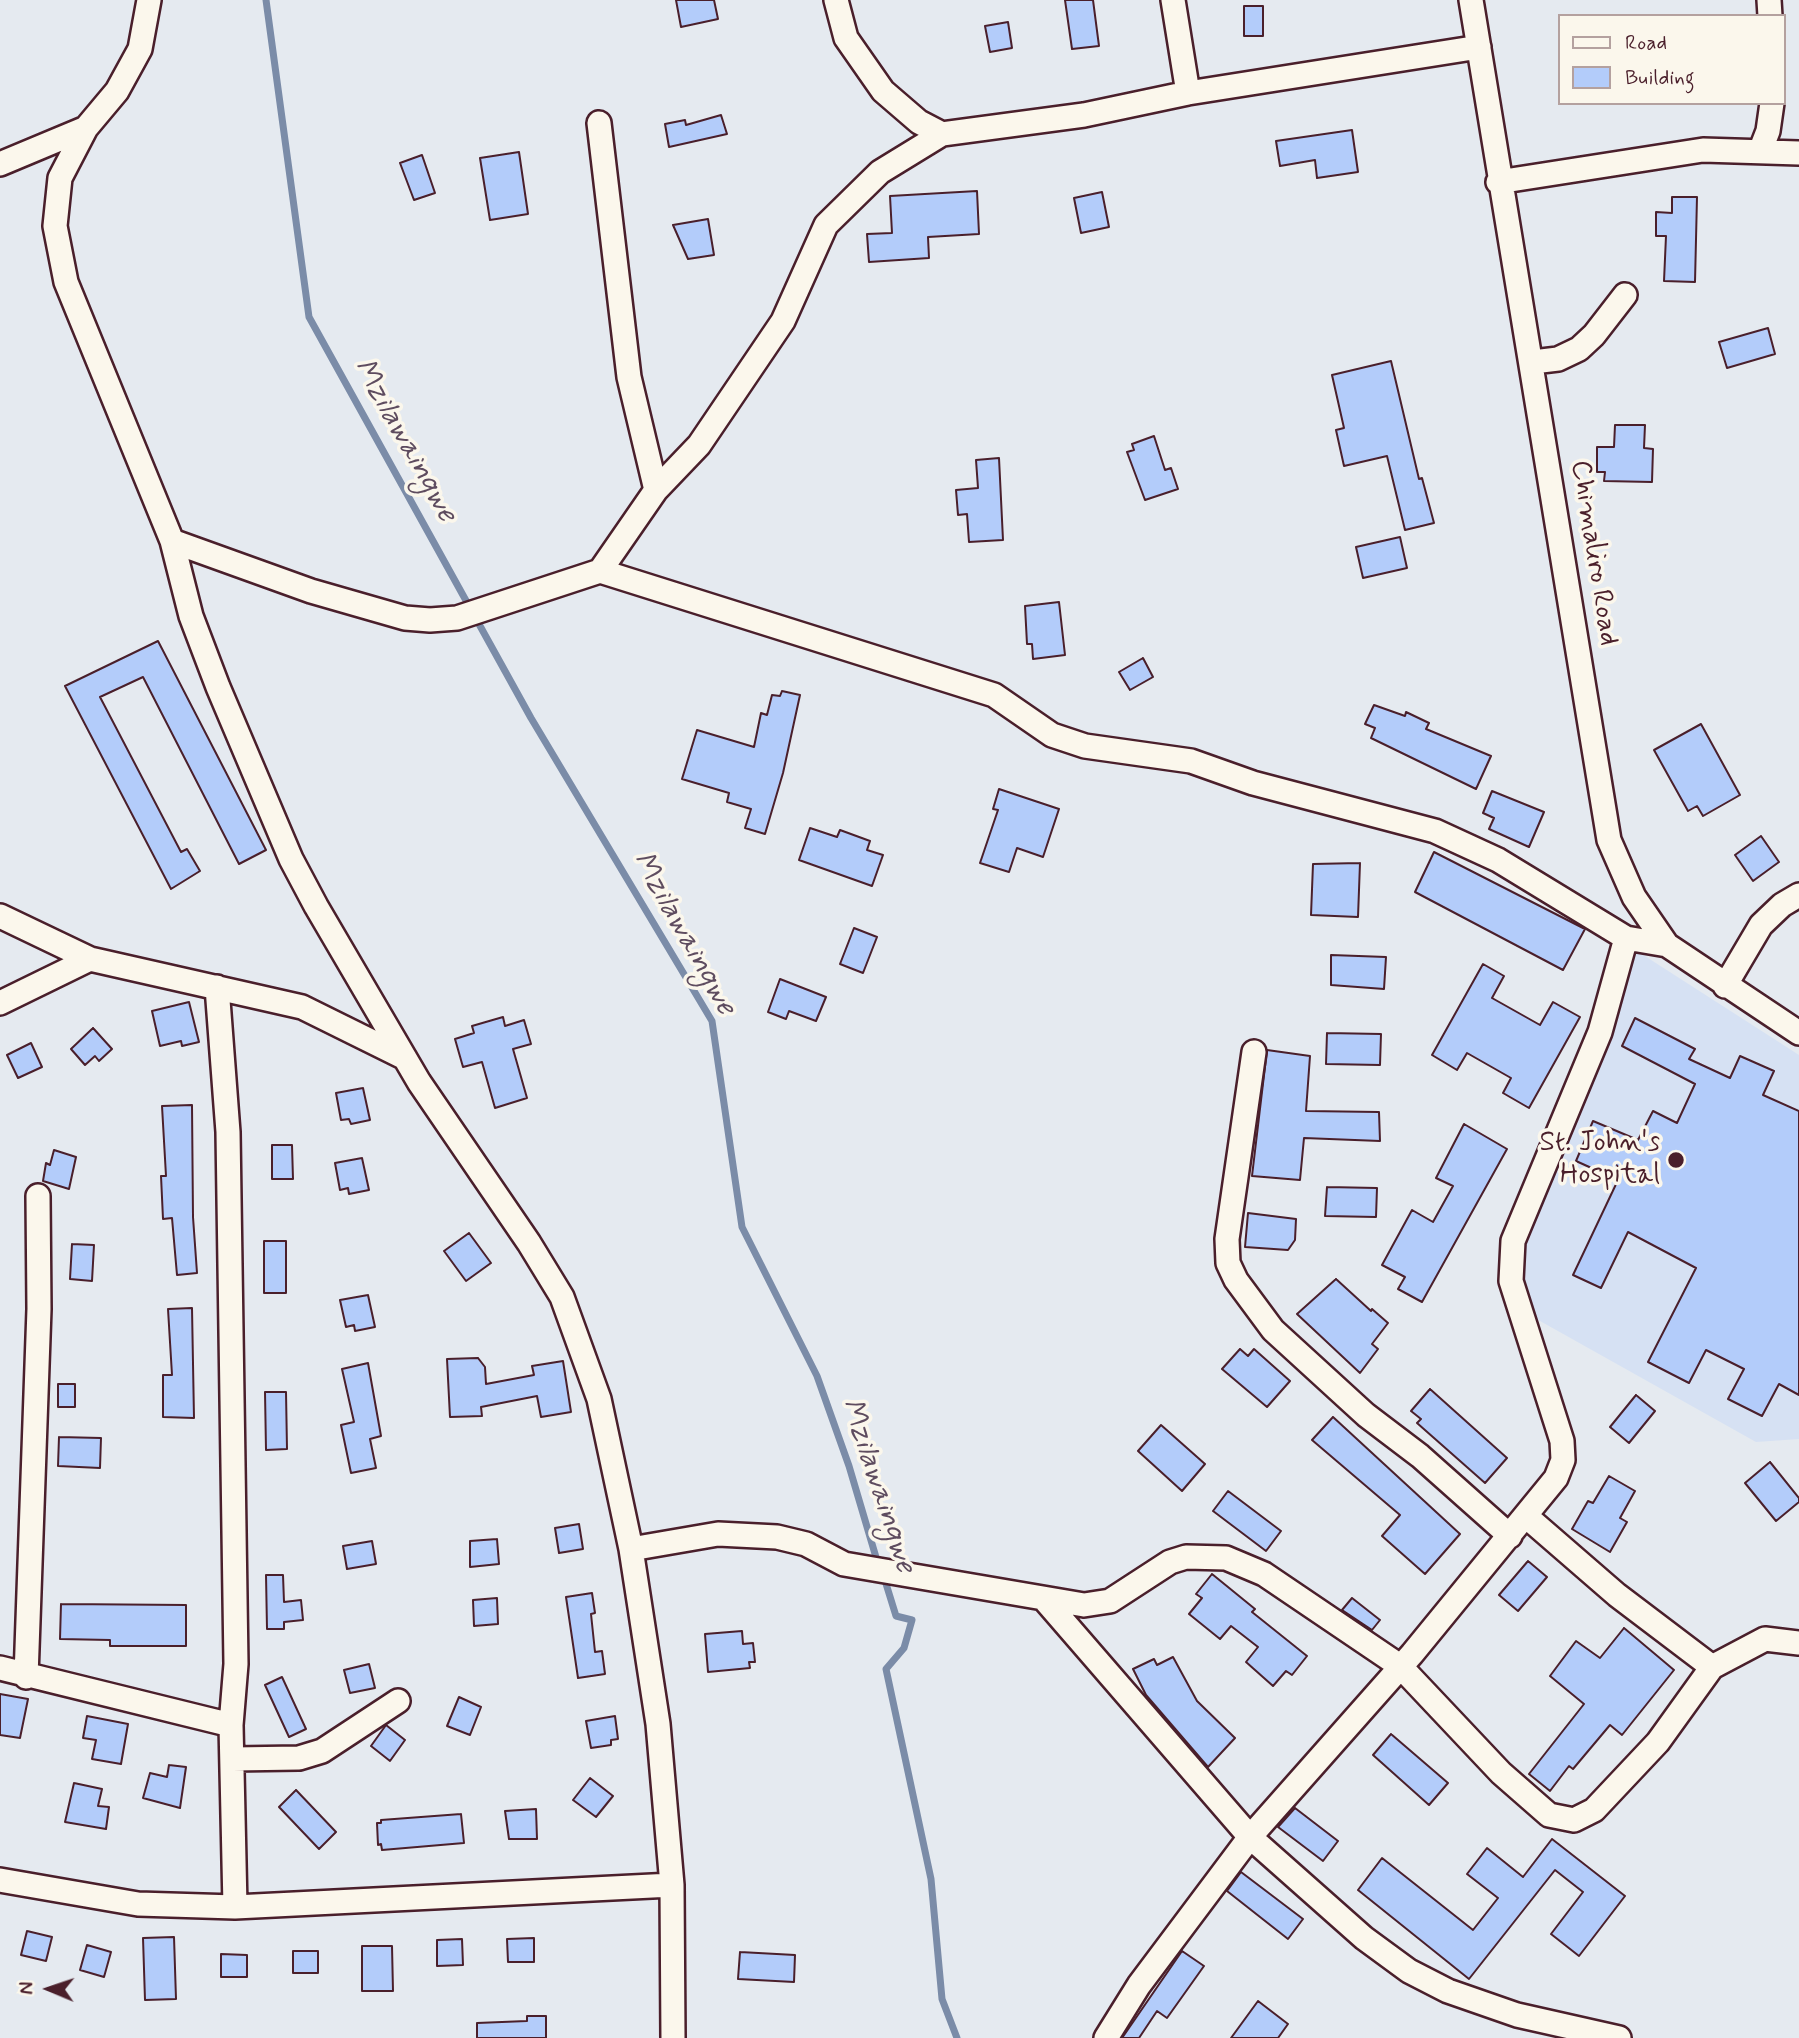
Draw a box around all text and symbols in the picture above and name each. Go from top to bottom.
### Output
legend [1558,14,1785,105]
text: Road [1625,29,1667,57]
text: Building [1625,64,1695,92]
water label: Mzilawaingwe [344,353,464,529]
street label: Chimaliro Road [1562,458,1624,648]
water label: Mzilawaingwe [623,846,743,1022]
place label: St. John's Hospital [1539,1127,1660,1193]
marker: St. John's Hospital [1666,1150,1686,1170]
water label: Mzilawaingwe [832,1394,922,1578]
north arrow [14,1954,84,2024]
text: N [15,1981,40,1995]

